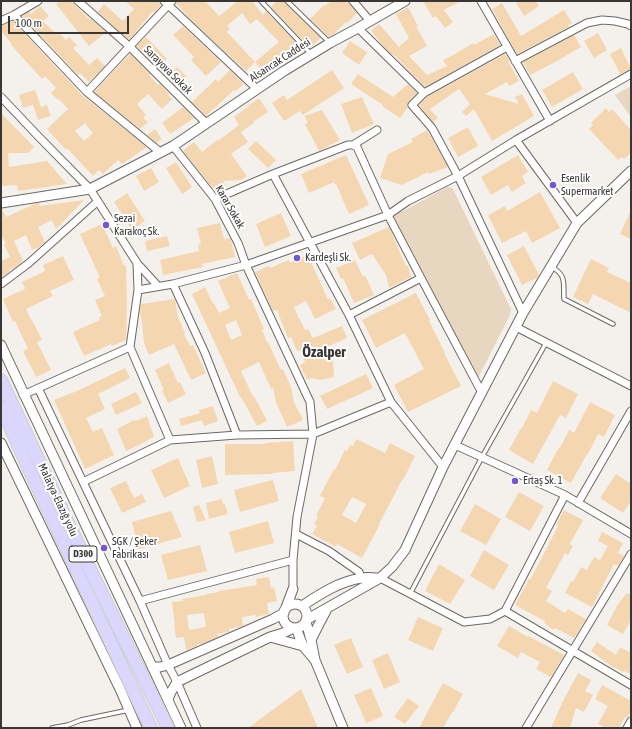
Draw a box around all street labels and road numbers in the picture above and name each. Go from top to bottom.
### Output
street label: Alsancak Caddesi [247,35,313,85]
street label: Sarayova Sokak [141,43,195,97]
street label: Karar Sokak [212,183,248,231]
street label: Malatya-Elazığ yolu [35,461,81,539]
road number: D300 [69,546,97,562]

